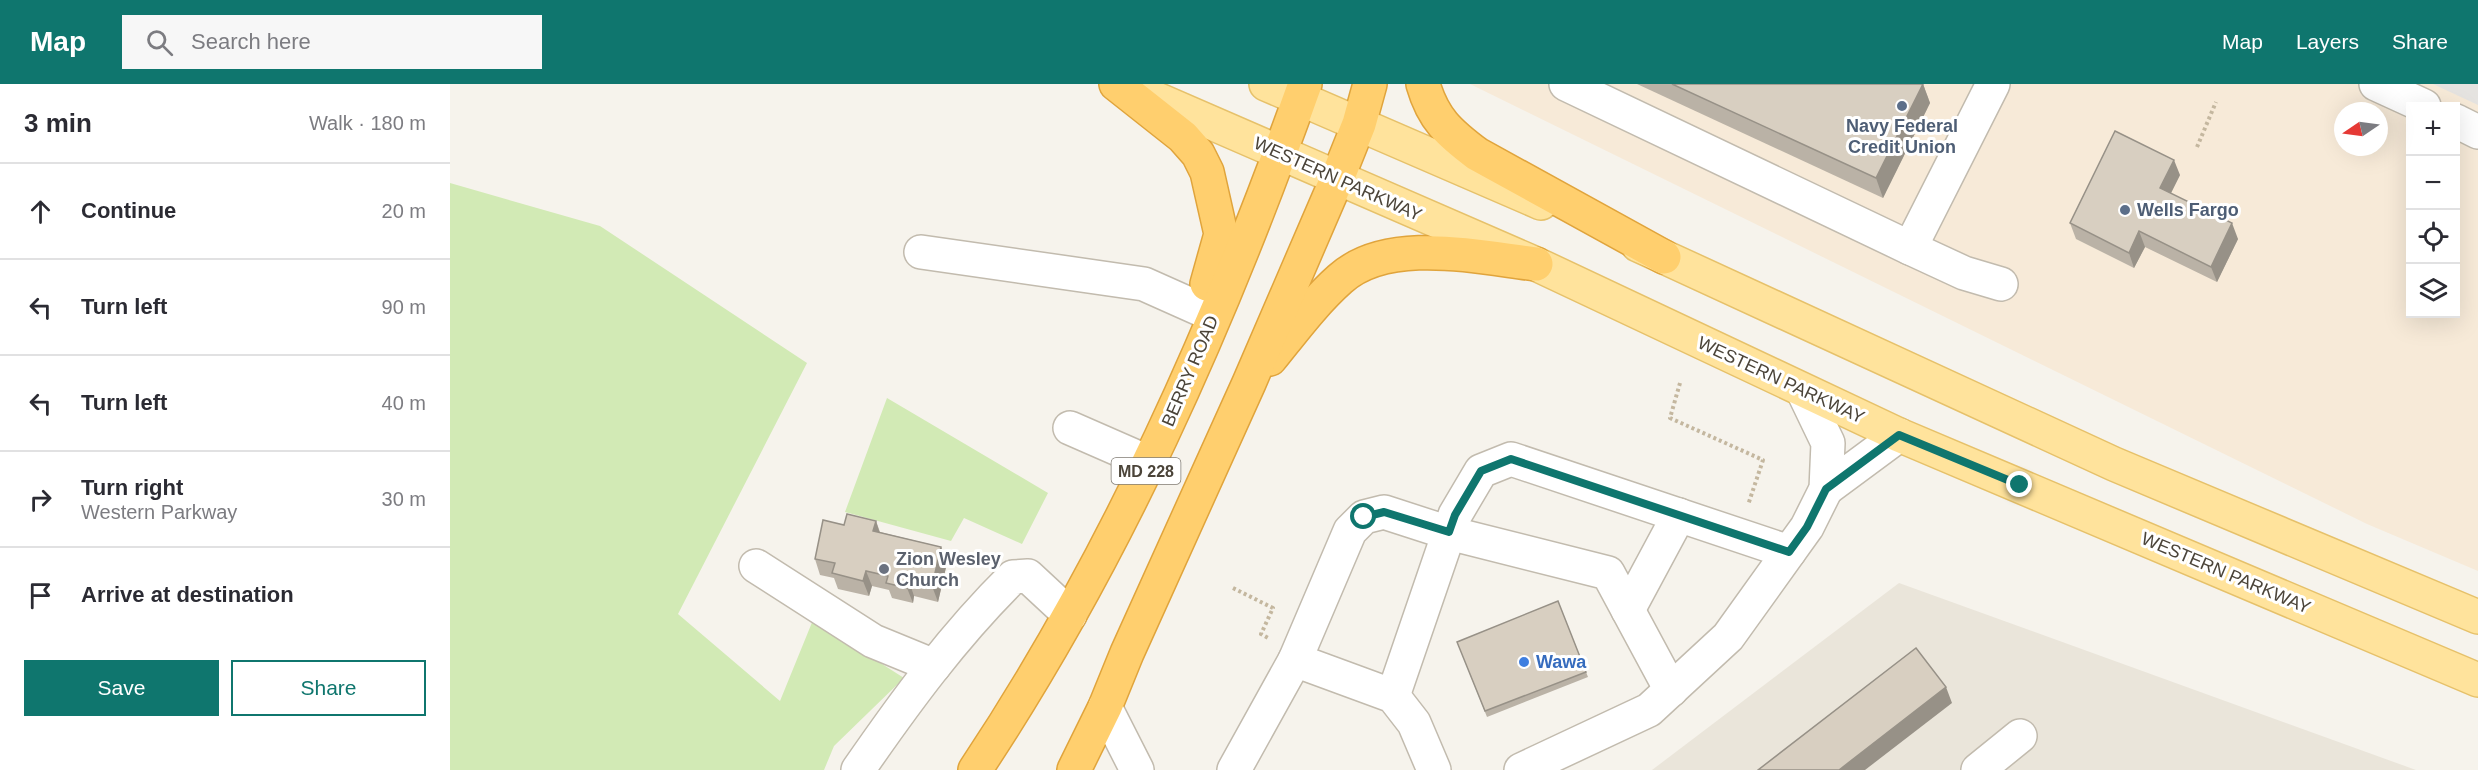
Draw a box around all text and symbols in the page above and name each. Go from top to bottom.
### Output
search box [122,15,542,69]
text: Map [30,26,86,57]
icon: search [143,26,176,59]
text: Search here [191,29,311,54]
text: Map [2222,30,2263,53]
text: Layers [2296,30,2359,53]
text: Share [2392,30,2448,53]
marker: Navy Federal Credit Union [1895,99,1909,113]
north arrow [2334,102,2388,156]
map controls [2406,102,2460,318]
button: + [2406,102,2460,156]
text: 3 min [24,108,92,138]
text: Walk · 180 m [309,112,426,134]
place label: Navy Federal Credit Union [1846,116,1958,157]
street label: WESTERN PARKWAY [1251,133,1425,225]
button: − [2406,156,2460,210]
icon: ahead [24,195,57,228]
text: Continue [81,198,176,223]
text: 20 m [382,200,426,222]
place label: Wells Fargo [2137,200,2239,220]
marker: Wells Fargo [2118,203,2132,217]
button: locate [2406,210,2460,264]
button: layers [2406,264,2460,318]
icon: left [24,291,57,324]
text: Turn left [81,294,167,319]
text: 90 m [382,296,426,318]
street label: BERRY ROAD [1158,313,1222,429]
street label: WESTERN PARKWAY [1694,333,1868,427]
icon: left [24,387,57,420]
text: Turn left [81,390,167,415]
text: 40 m [382,392,426,414]
road number: MD 228 [1112,458,1180,484]
route end [2006,471,2032,497]
text: Turn right [81,475,183,500]
icon: right [24,483,57,516]
text: 30 m [382,488,426,510]
text: Western Parkway [81,501,237,523]
route start [1350,503,1376,529]
street label: WESTERN PARKWAY [2138,528,2314,618]
place label: Zion Wesley Church [896,549,1001,590]
marker: Zion Wesley Church [877,562,891,576]
icon: arrive [24,579,57,612]
text: Arrive at destination [81,582,294,607]
place label: Wawa [1536,652,1587,672]
marker: Wawa [1517,655,1531,669]
button: Save [24,660,219,716]
button: Share [231,660,426,716]

